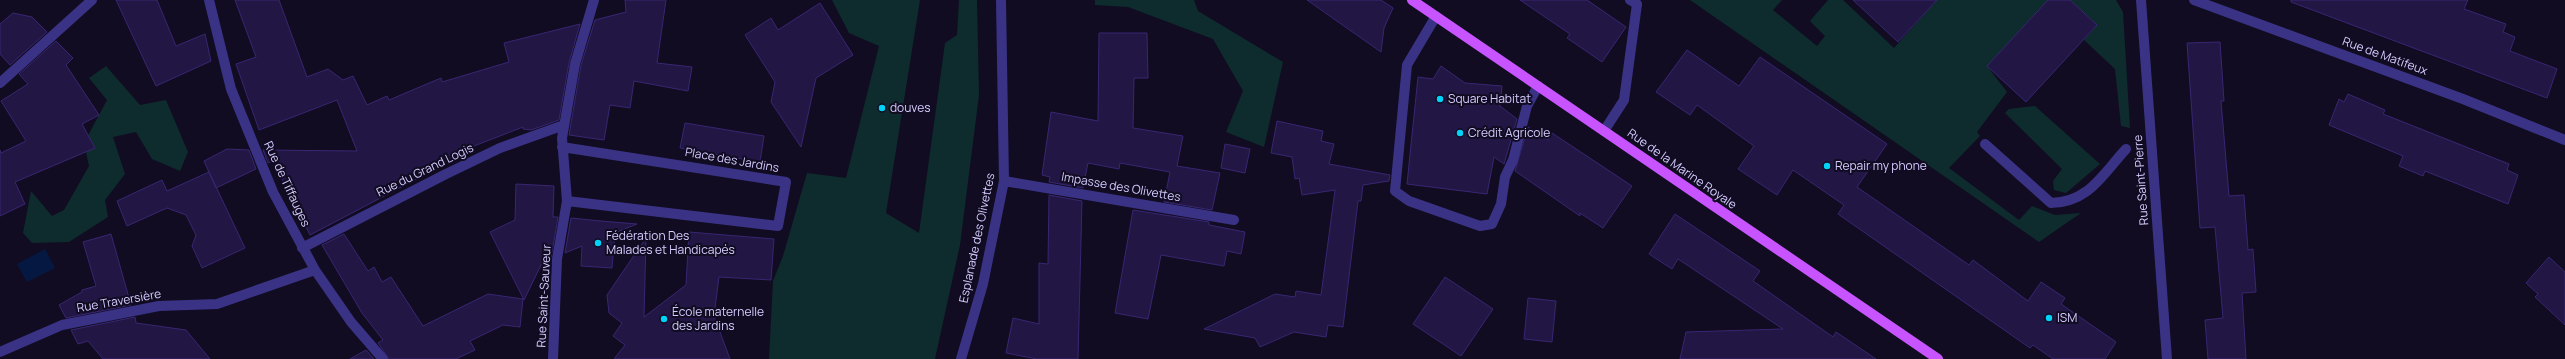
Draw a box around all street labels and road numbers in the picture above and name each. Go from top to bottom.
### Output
street label: Rue de Matifeux [2340,32,2431,79]
street label: Rue de la Marine Royale [1624,124,1740,213]
street label: Rue Saint-Pierre [2129,134,2152,226]
street label: Rue de Tiffauges [260,138,315,229]
street label: Rue du Grand Logis [373,139,476,200]
street label: Place des Jardins [684,143,780,176]
street label: Impasse des Olivettes [1060,168,1182,205]
street label: Esplanade des Olivettes [954,171,999,304]
street label: Rue Saint-Sauveur [532,243,555,348]
street label: Rue Traversière [75,285,162,316]

